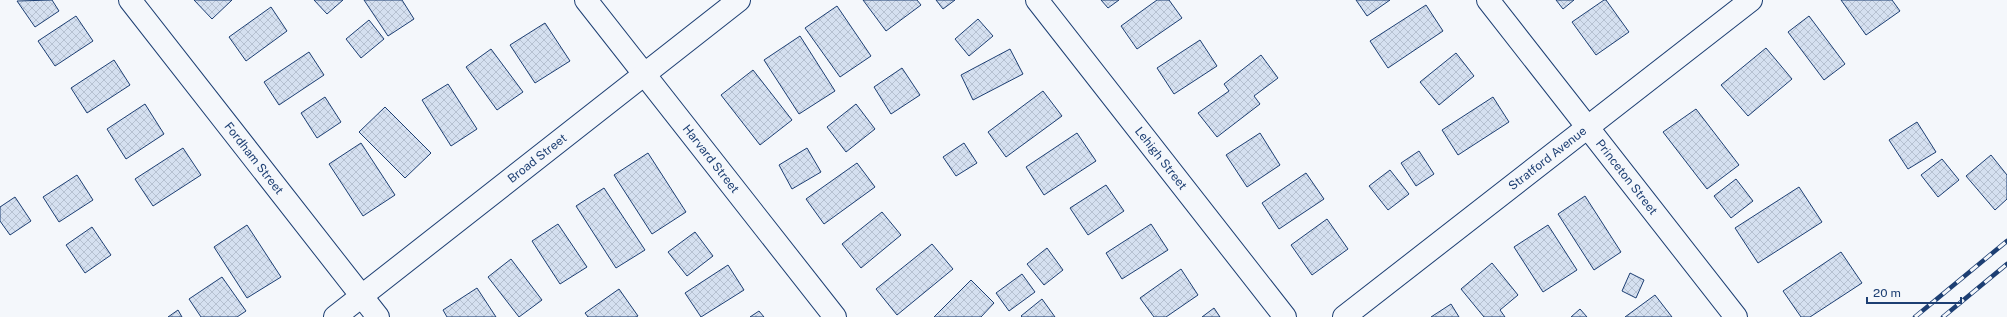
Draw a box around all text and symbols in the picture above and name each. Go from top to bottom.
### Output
street label: Fordham Street [221,120,287,197]
street label: Harvard Street [680,122,742,196]
street label: Lehigh Street [1132,124,1190,193]
street label: Stratford Avenue [1506,124,1589,193]
street label: Broad Street [505,131,570,186]
street label: Princeton Street [1593,137,1661,218]
scale bar [1867,279,1961,305]
text: 20 m [1873,286,1901,300]

